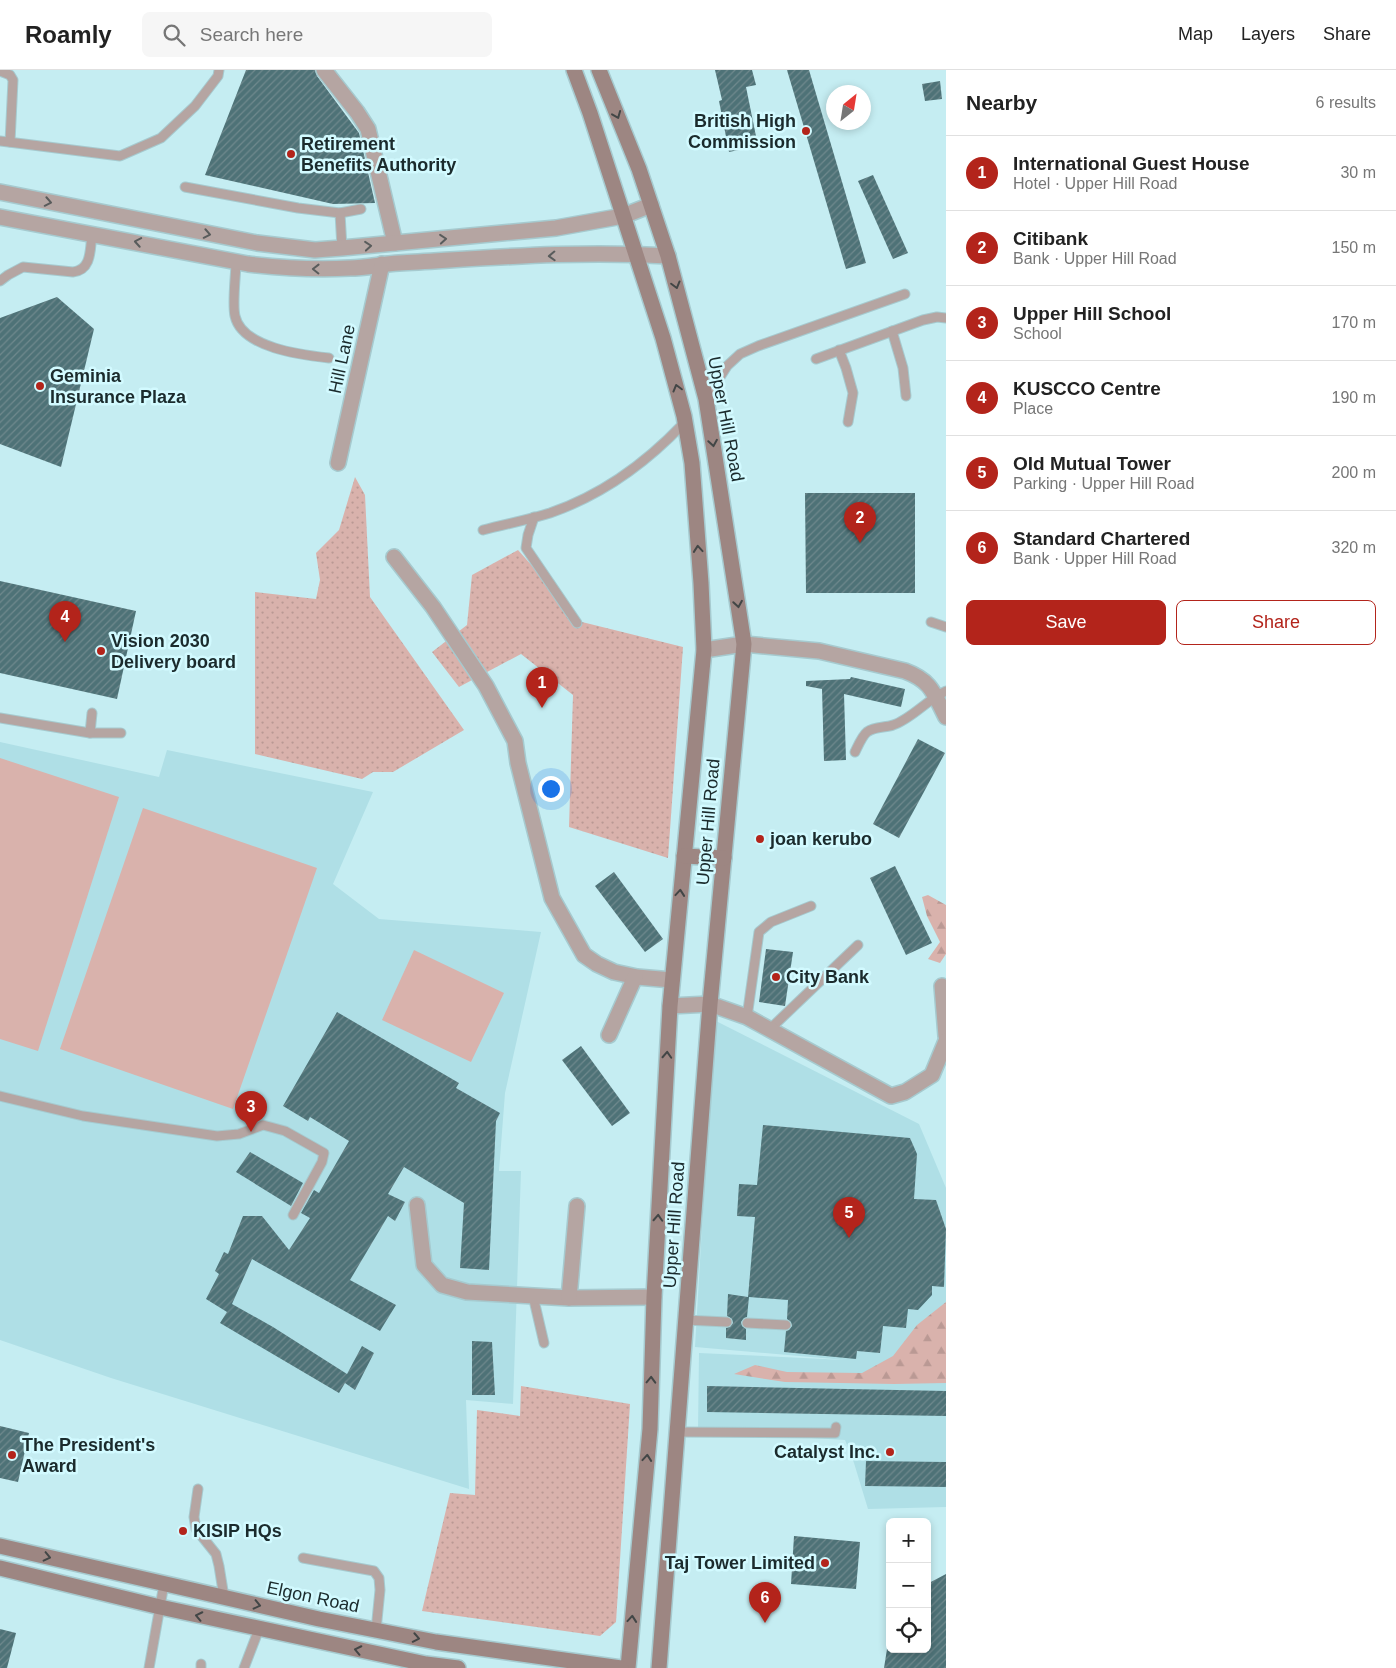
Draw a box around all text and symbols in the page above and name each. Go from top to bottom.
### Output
search box [142,12,492,57]
text: Roamly [25,21,112,48]
icon: search [160,21,188,49]
text: Search here [200,24,303,45]
text: Map [1178,24,1213,44]
text: Layers [1241,24,1295,44]
text: Share [1323,24,1371,44]
north arrow [826,85,871,130]
text: Nearby [966,91,1037,114]
text: 6 results [1316,94,1376,111]
one-way arrow [611,110,621,119]
place label: British High Commission [688,111,796,152]
marker: British High Commission [800,125,812,137]
place label: Retirement Benefits Authority [301,134,456,175]
marker: Retirement Benefits Authority [285,148,297,160]
text: International Guest House [1013,153,1249,174]
text: 1 [978,164,986,181]
text: 30 m [1340,164,1376,181]
text: Hotel · Upper Hill Road [1013,175,1178,192]
one-way arrow [43,196,52,207]
one-way arrow [203,228,212,238]
text: Citibank [1013,228,1088,249]
one-way arrow [440,233,448,244]
one-way arrow [134,238,143,248]
text: 2 [978,239,986,256]
text: 150 m [1332,239,1376,256]
one-way arrow [365,241,373,252]
one-way arrow [547,250,555,261]
text: Bank · Upper Hill Road [1013,250,1177,267]
one-way arrow [312,264,320,274]
one-way arrow [670,281,680,289]
text: Upper Hill School [1013,303,1171,324]
text: 3 [978,314,986,331]
text: 170 m [1332,314,1376,331]
street label: Hill Lane [325,323,359,395]
text: School [1013,325,1062,342]
street label: Upper Hill Road [704,355,748,483]
place label: Geminia Insurance Plaza [50,366,187,407]
text: KUSCCO Centre [1013,378,1161,399]
marker: Geminia Insurance Plaza [34,380,46,392]
one-way arrow [672,385,682,393]
text: 4 [978,389,986,406]
text: 190 m [1332,389,1376,406]
text: Place [1013,400,1053,417]
one-way arrow [707,439,718,447]
text: Old Mutual Tower [1013,453,1171,474]
text: 5 [978,464,986,481]
text: 200 m [1332,464,1376,481]
text: Parking · Upper Hill Road [1013,475,1194,492]
pin: 2 [844,502,876,543]
text: Standard Chartered [1013,528,1190,549]
text: 6 [978,539,986,556]
text: 320 m [1332,539,1376,556]
one-way arrow [693,544,704,552]
text: Bank · Upper Hill Road [1013,550,1177,567]
one-way arrow [732,599,742,608]
button: Save [966,600,1166,645]
button: Share [1176,600,1376,645]
pin: 4 [49,601,81,642]
place label: Vision 2030 Delivery board [111,631,236,672]
marker: Vision 2030 Delivery board [95,645,107,657]
pin: 1 [526,667,558,708]
street label: Upper Hill Road [693,758,723,886]
your location [538,776,564,802]
place label: joan kerubo [769,829,872,849]
marker: joan kerubo [754,833,766,845]
one-way arrow [674,889,685,897]
place label: City Bank [786,967,870,987]
marker: City Bank [770,971,782,983]
one-way arrow [661,1051,672,1059]
pin: 3 [235,1091,267,1132]
street label: Upper Hill Road [660,1161,688,1289]
pin: 5 [833,1197,865,1238]
one-way arrow [653,1213,664,1221]
one-way arrow [646,1376,656,1384]
place label: The President's Award [22,1435,155,1476]
place label: Catalyst Inc. [774,1442,880,1462]
marker: Catalyst Inc. [884,1446,896,1458]
marker: The President's Award [6,1449,18,1461]
one-way arrow [641,1453,652,1461]
map controls [886,1518,931,1653]
button: + [886,1518,931,1563]
place label: KISIP HQs [193,1521,282,1541]
marker: KISIP HQs [177,1525,189,1537]
one-way arrow [43,1551,52,1562]
place label: Taj Tower Limited [665,1553,815,1573]
marker: Taj Tower Limited [819,1557,831,1569]
button: − [886,1563,931,1608]
street label: Elgon Road [265,1577,361,1617]
pin: 6 [749,1582,781,1623]
one-way arrow [253,1599,262,1610]
button: locate [886,1608,931,1653]
one-way arrow [195,1611,204,1621]
one-way arrow [626,1615,637,1623]
one-way arrow [412,1633,420,1643]
one-way arrow [354,1645,363,1655]

